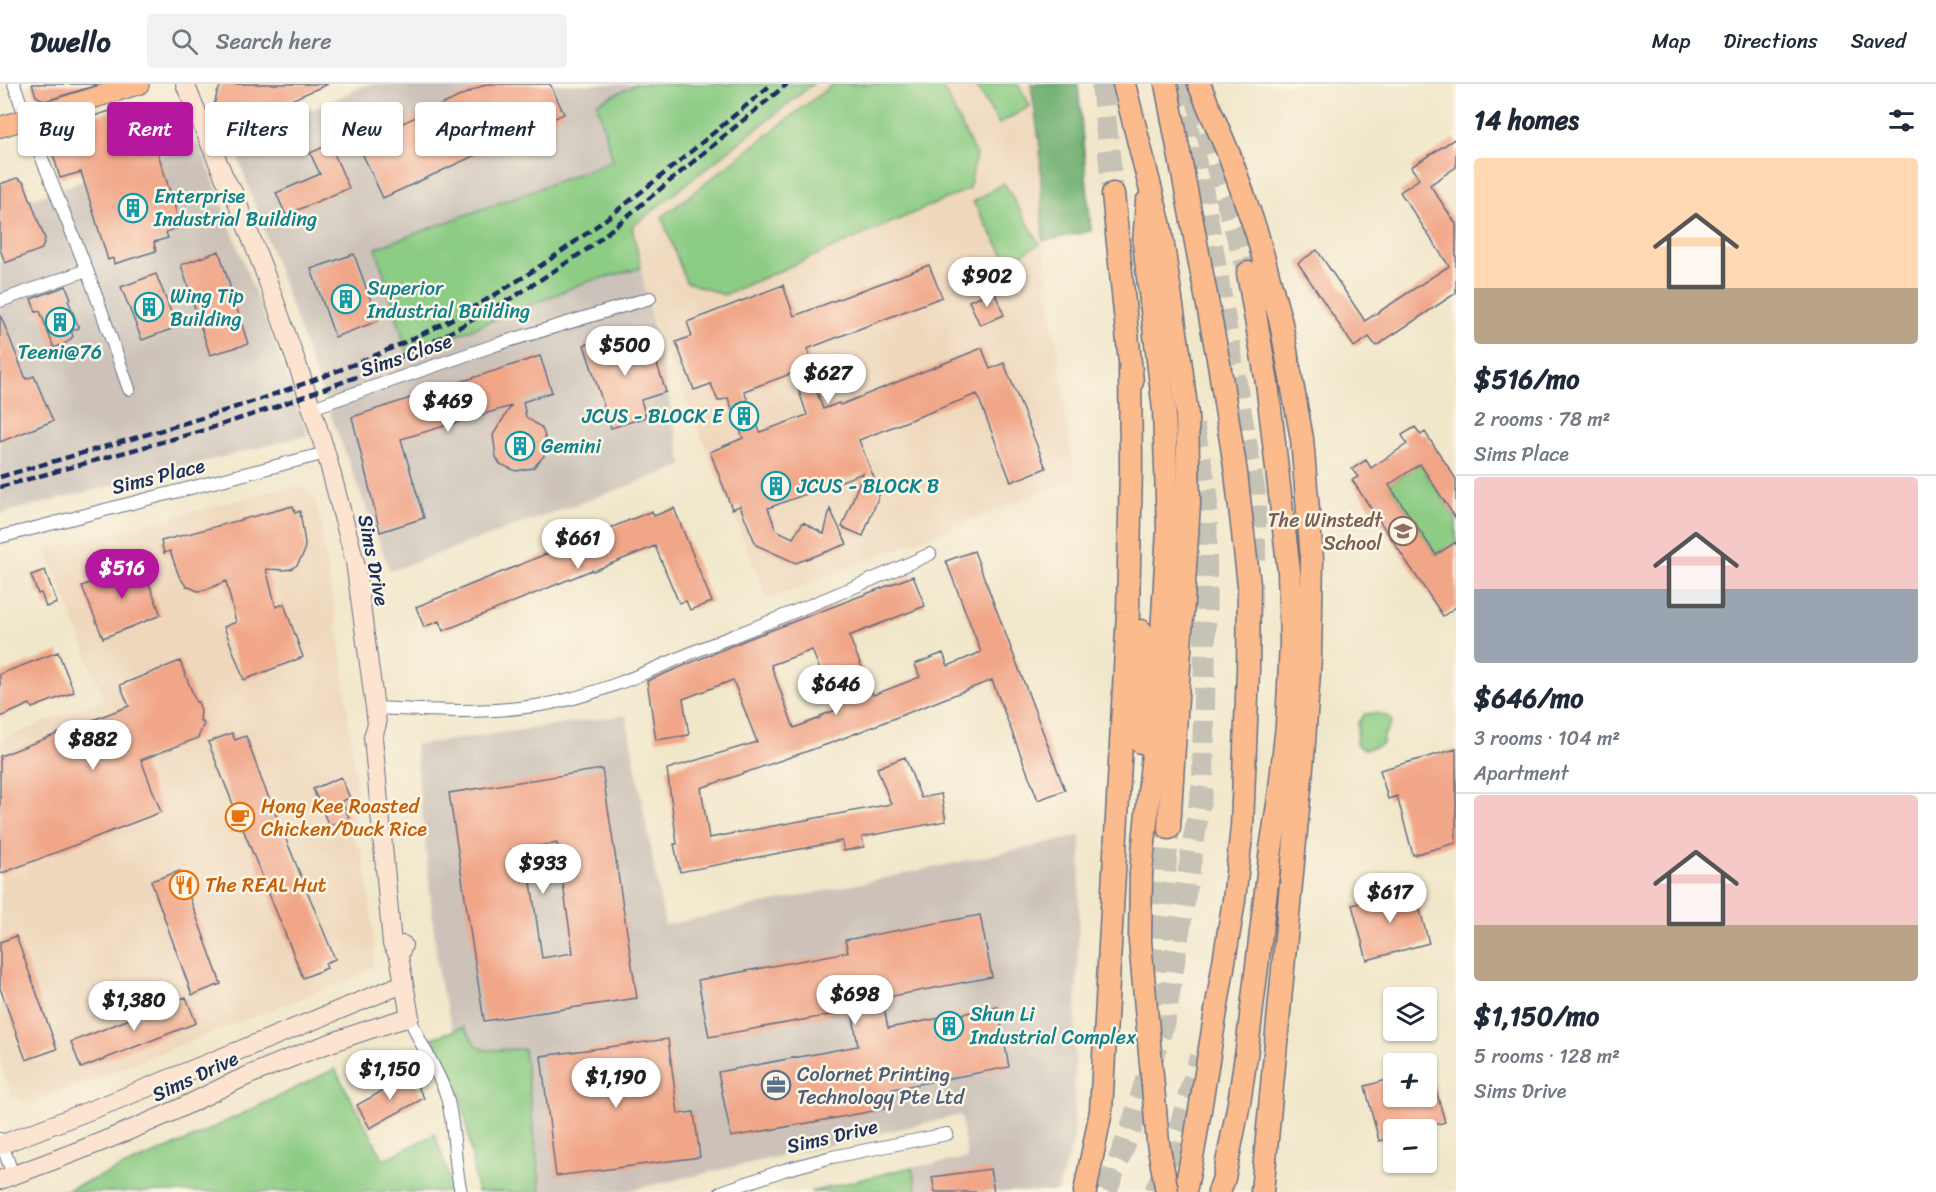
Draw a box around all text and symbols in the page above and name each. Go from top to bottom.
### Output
search box [147,14,567,68]
text: Dwello [30,17,111,66]
text: Search here [216,22,332,61]
text: Map [1652,22,1690,60]
text: Directions [1723,22,1818,60]
text: Saved [1851,22,1906,60]
icon: search [168,25,201,58]
text: 14 homes [1474,97,1579,143]
chip: Buy [18,102,95,156]
chip: Rent [107,102,193,156]
chip: Filters [205,102,309,156]
chip: New [321,102,403,156]
chip: Apartment [415,102,556,156]
icon: filters [1885,104,1918,137]
place label: Enterprise Industrial Building [153,179,317,237]
building icon: Enterprise Industrial Building [117,192,149,224]
icon: home [1642,197,1750,305]
pin: $902 [951,257,1023,308]
text: $902 [962,259,1012,294]
place label: Superior Industrial Building [366,271,530,329]
place label: Wing Tip Building [170,279,244,337]
building icon: Superior Industrial Building [330,283,362,315]
building icon: Wing Tip Building [133,291,165,323]
building icon: Teeni@76 [44,306,76,338]
street label: Sims Close [356,323,457,387]
pin: $500 [589,326,661,377]
text: $500 [600,328,650,363]
place label: Teeni@76 [18,335,102,370]
pin: $627 [792,354,864,405]
text: $627 [804,356,852,391]
text: $516/mo [1474,356,1579,402]
pin: $469 [412,382,484,433]
text: $469 [423,384,473,419]
place label: JCUS - BLOCK E [581,399,725,434]
building icon: JCUS - BLOCK E [728,400,760,432]
text: 2 rooms · 78 m² [1474,402,1610,437]
place label: Gemini [541,429,601,464]
building icon: Gemini [504,430,536,462]
text: Sims Place [1474,437,1569,472]
street label: Sims Place [108,448,209,505]
place label: JCUS - BLOCK B [796,469,940,504]
building icon: JCUS - BLOCK B [760,470,792,502]
place label: The Winstedt School [1268,503,1383,561]
street label: Sims Drive [348,511,400,609]
school or university icon: The Winstedt School [1387,515,1419,547]
icon: home [1642,516,1750,624]
pin: $661 [542,519,614,570]
text: $661 [556,521,600,556]
pin: $516 [86,549,158,600]
text: $516 [99,551,145,586]
pin: $646 [800,665,872,716]
text: $646 [812,667,860,702]
text: $646/mo [1474,675,1583,721]
pin: $882 [57,720,129,771]
text: 3 rooms · 104 m² [1474,721,1620,756]
text: $882 [68,722,118,757]
text: Apartment [1474,756,1568,791]
place label: Hong Kee Roasted Chicken/Duck Rice [261,789,427,847]
cafe icon: Hong Kee Roasted Chicken/Duck Rice [224,801,256,833]
icon: home [1642,834,1750,942]
pin: $933 [507,844,579,895]
text: $933 [519,846,567,881]
place label: The REAL Hut [205,868,327,903]
restaurant icon: The REAL Hut [168,869,200,901]
pin: $617 [1354,873,1426,924]
text: $617 [1368,875,1412,910]
pin: $698 [819,975,891,1026]
text: $698 [830,977,880,1012]
pin: $1,380 [85,981,183,1032]
text: $1,380 [102,983,166,1018]
map controls [1383,987,1437,1173]
button: layers [1383,987,1437,1041]
text: $1,150/mo [1474,993,1599,1039]
place label: Shun Li Industrial Complex [969,997,1137,1055]
building icon: Shun Li Industrial Complex [933,1010,965,1042]
text: 5 rooms · 128 m² [1474,1039,1620,1074]
street label: Sims Drive [146,1041,245,1112]
pin: $1,150 [341,1050,439,1101]
text: $1,150 [360,1052,420,1087]
button: + [1383,1053,1437,1107]
place label: Colornet Printing Technology Pte Ltd [797,1057,966,1115]
pin: $1,190 [567,1058,665,1109]
text: $1,190 [586,1060,646,1095]
office icon: Colornet Printing Technology Pte Ltd [760,1069,792,1101]
text: Sims Drive [1474,1074,1566,1109]
street label: Sims Drive [783,1109,881,1164]
button: − [1383,1119,1437,1173]

